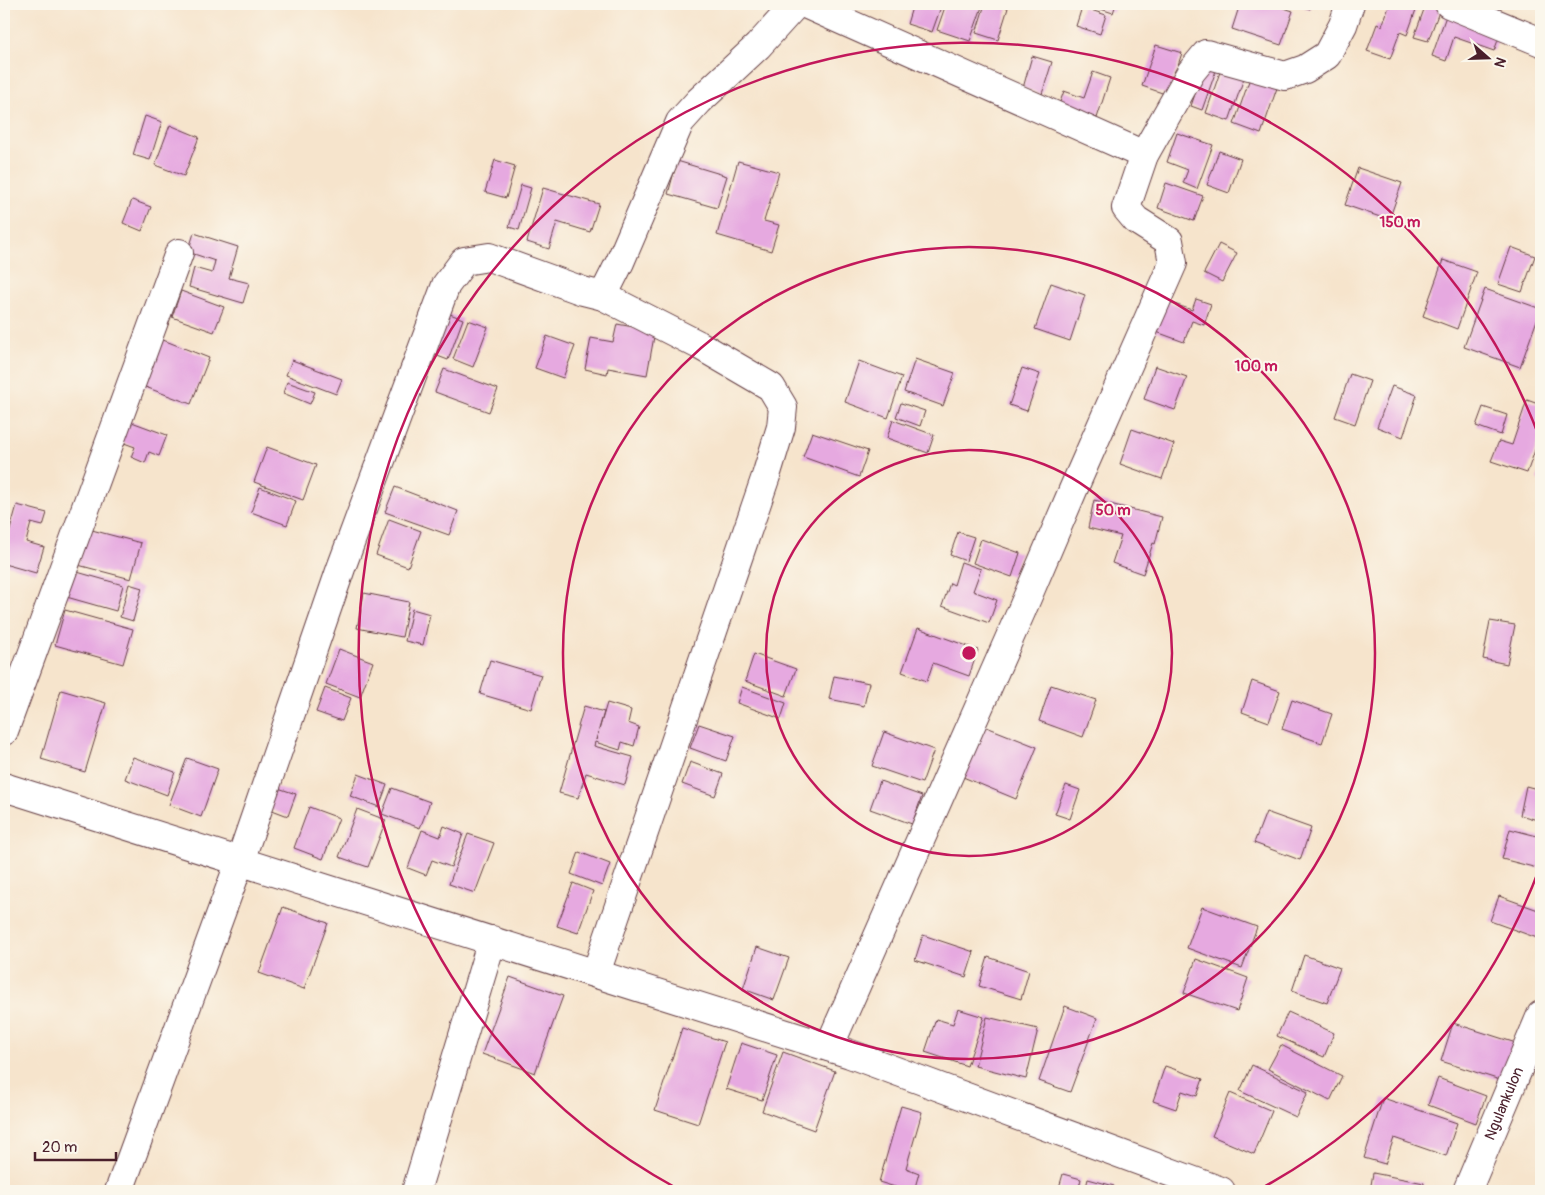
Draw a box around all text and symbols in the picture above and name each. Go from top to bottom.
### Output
north arrow [1462,32,1512,82]
text: N [1490,55,1509,70]
text: 150 m [1380,213,1420,232]
text: 100 m [1235,357,1277,376]
text: 50 m [1096,501,1130,520]
centre of rings [960,644,978,662]
street label: Ngulankulon [1480,1064,1528,1143]
scale bar [35,1130,116,1162]
text: 20 m [42,1138,77,1157]

